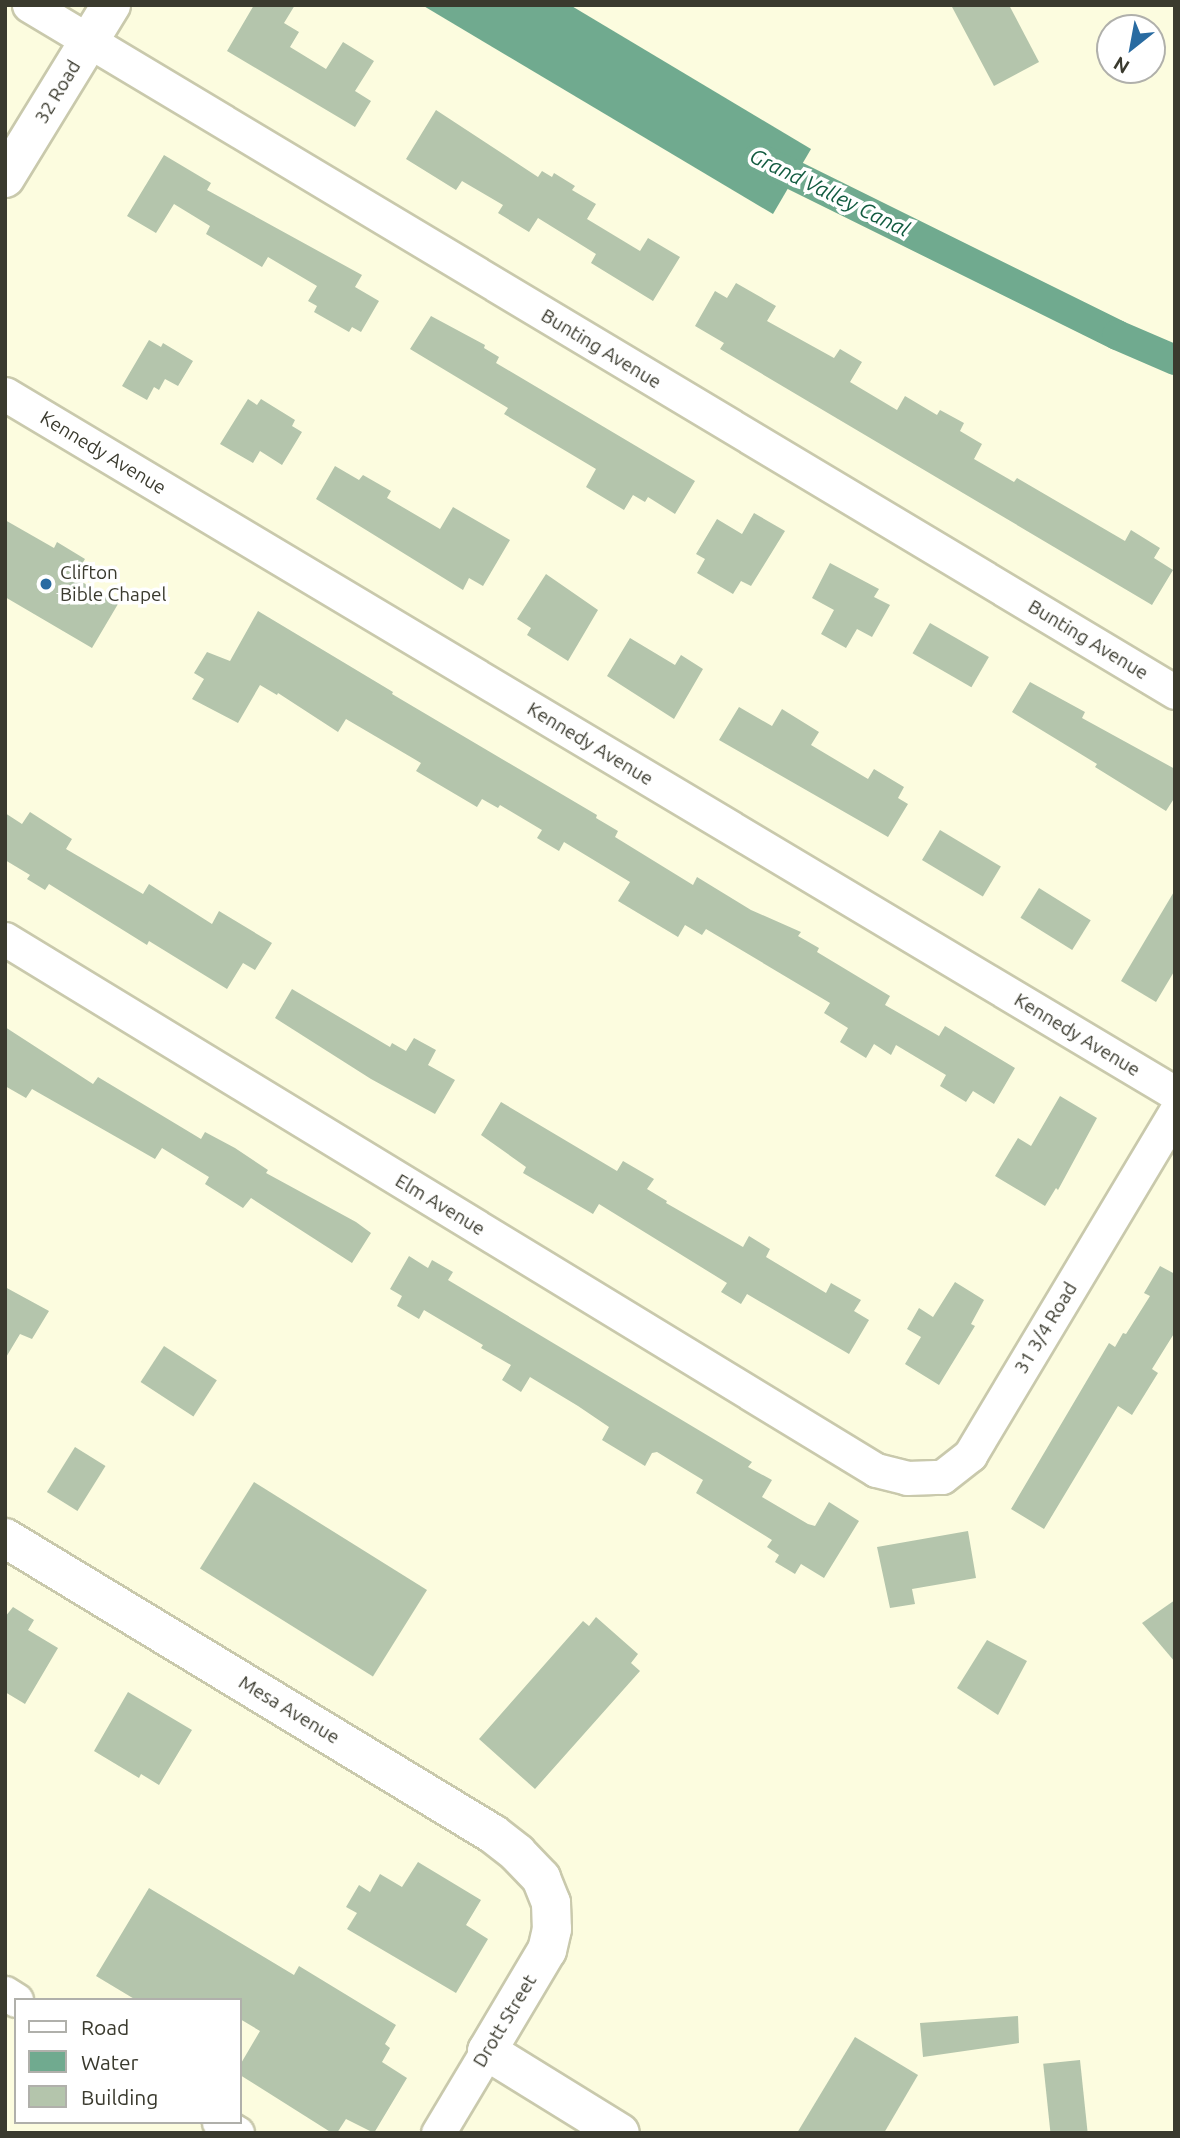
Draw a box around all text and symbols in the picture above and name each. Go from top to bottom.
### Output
north arrow [1096,14,1166,84]
text: N [1109,52,1133,78]
street label: 32 Road [30,56,86,128]
water label: Grand Valley Canal [746,142,914,242]
street label: Bunting Avenue [537,304,665,394]
street label: Kennedy Avenue [36,406,170,500]
place label: Clifton Bible Chapel [60,562,166,606]
marker: Clifton Bible Chapel [38,576,54,592]
street label: Bunting Avenue [1024,595,1152,685]
street label: Kennedy Avenue [523,697,657,791]
street label: Kennedy Avenue [1010,988,1144,1082]
street label: Elm Avenue [391,1169,489,1241]
street label: 31 3/4 Road [1010,1278,1082,1378]
street label: Mesa Avenue [235,1671,343,1749]
street label: Drott Street [468,1971,542,2071]
legend [14,1998,242,2124]
text: Road [81,2015,129,2039]
text: Water [81,2050,139,2074]
text: Building [81,2085,158,2109]

